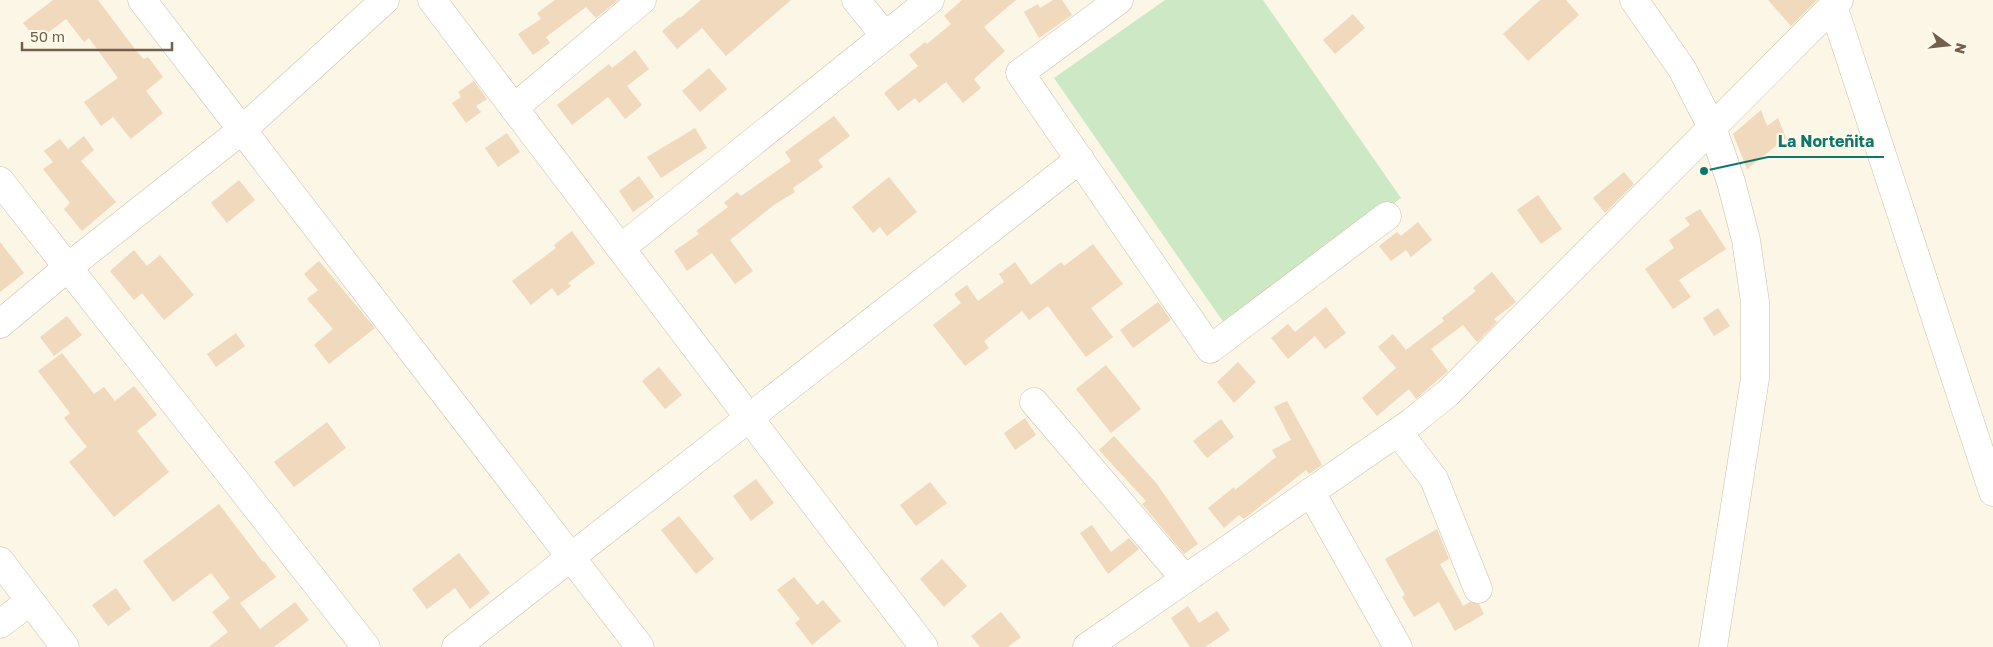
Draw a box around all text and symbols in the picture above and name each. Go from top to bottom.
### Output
scale bar [22,20,172,52]
north arrow [1923,20,1973,70]
text: 50 m [30,27,65,45]
text: N [1951,41,1971,56]
callout: La Norteñita [1768,126,1884,157]
text: La Norteñita [1778,131,1874,151]

